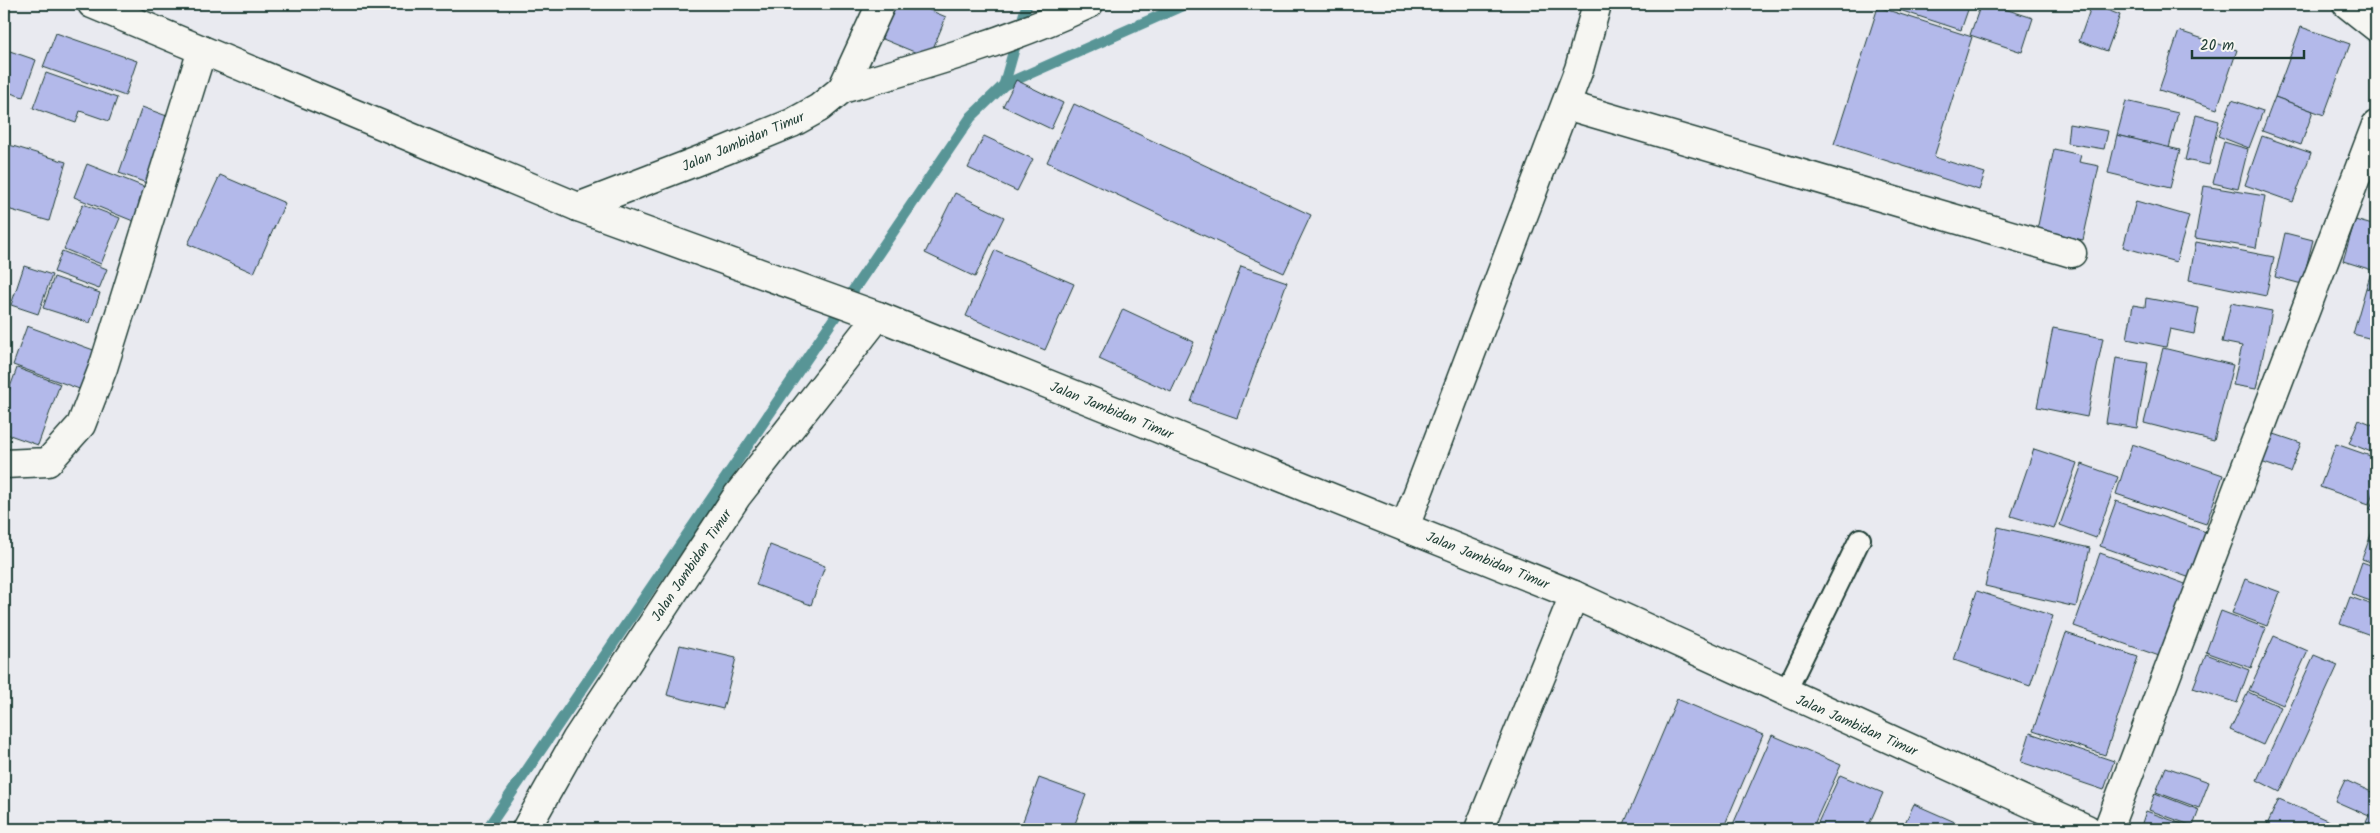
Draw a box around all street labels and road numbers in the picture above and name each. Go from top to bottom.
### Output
street label: Jalan Jambidan Timur [679,106,809,178]
street label: Jalan Jambidan Timur [1047,376,1178,446]
street label: Jalan Jambidan Timur [646,504,738,626]
street label: Jalan Jambidan Timur [1423,526,1554,596]
street label: Jalan Jambidan Timur [1792,689,1922,763]

